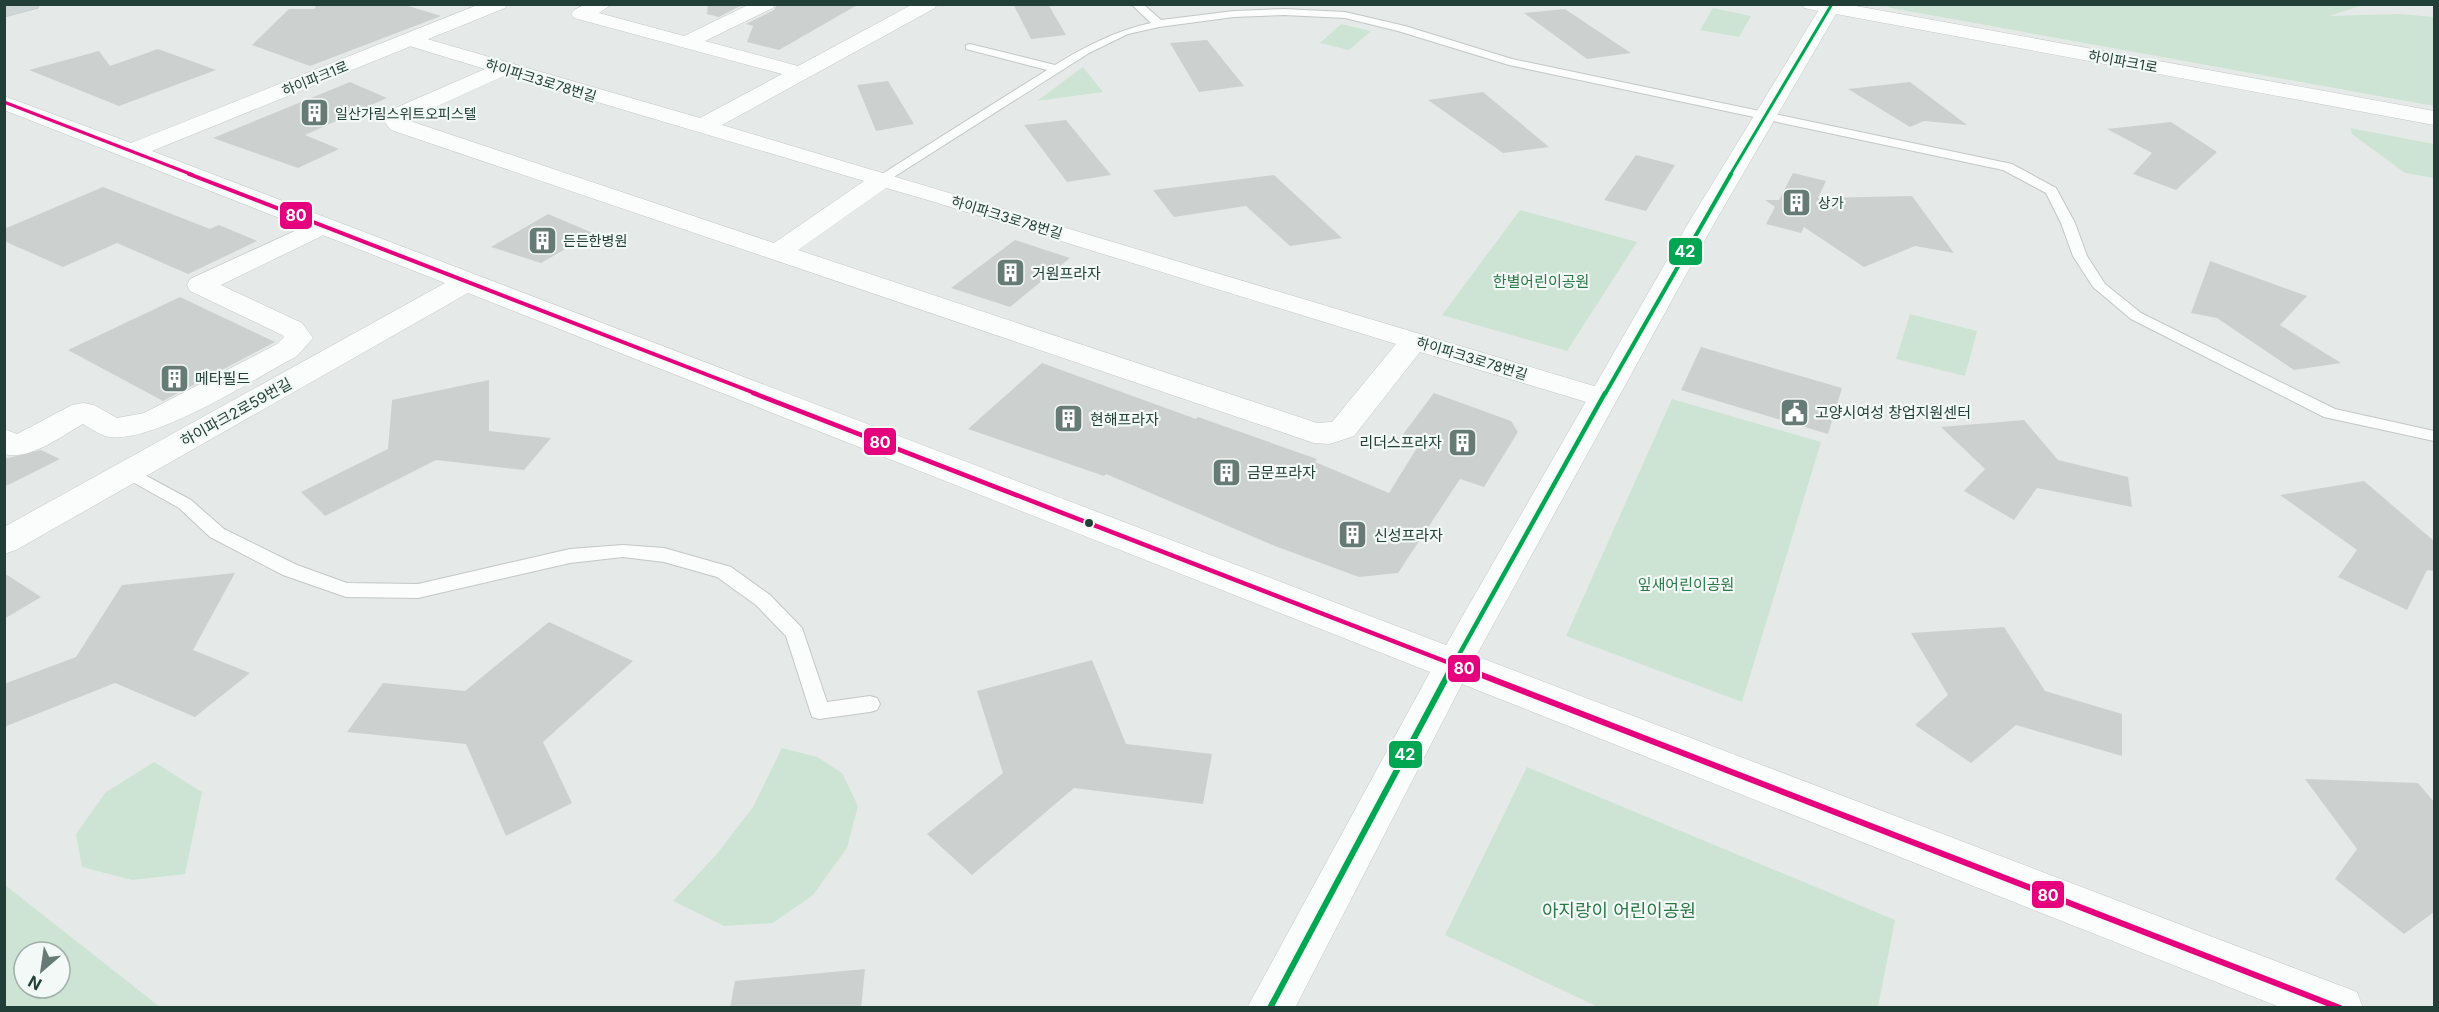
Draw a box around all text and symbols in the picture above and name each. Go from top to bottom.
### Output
street label: 하이파크1로 [2087,47,2159,75]
street label: 하이파크3로78번길 [483,55,599,105]
street label: 하이파크1로 [279,57,351,99]
building icon: 일산가림스위트오피스텔 [298,97,330,129]
place label: 일산가림스위트오피스텔 [335,105,477,122]
building icon: 상가 [1781,186,1813,218]
street label: 하이파크3로78번길 [949,192,1065,242]
place label: 상가 [1818,194,1844,211]
line badge: 80 [279,201,313,230]
text: 80 [285,205,307,225]
building icon: 든든한병원 [526,224,558,256]
place label: 든든한병원 [563,232,627,249]
line badge: 42 [1668,237,1703,266]
text: 42 [1675,241,1695,261]
building icon: 거원프라자 [995,257,1027,289]
place label: 거원프라자 [1032,264,1101,283]
park label: 한별어린이공원 [1493,272,1589,291]
street label: 하이파크3로78번길 [1414,333,1530,383]
building icon: 메타필드 [158,362,190,394]
place label: 메타필드 [195,369,250,388]
street label: 하이파크2로59번길 [177,374,295,450]
public building icon: 고양시여성 창업지원센터 [1778,396,1810,428]
building icon: 현해프라자 [1053,403,1085,435]
place label: 고양시여성 창업지원센터 [1815,403,1971,422]
place label: 현해프라자 [1090,410,1159,429]
building icon: 리더스프라자 [1447,426,1479,458]
line badge: 80 [863,427,897,456]
text: 80 [869,432,891,452]
place label: 리더스프라자 [1359,433,1442,452]
building icon: 금문프라자 [1210,456,1242,488]
place label: 금문프라자 [1247,463,1316,482]
unlabelled marker [1083,517,1095,529]
building icon: 신성프라자 [1337,519,1369,551]
place label: 신성프라자 [1374,526,1443,545]
park label: 잎새어린이공원 [1638,575,1734,594]
line badge: 80 [1447,654,1481,683]
text: 80 [1453,658,1475,678]
line badge: 42 [1388,740,1423,769]
text: 42 [1395,744,1415,764]
line badge: 80 [2031,880,2065,909]
text: 80 [2037,885,2059,905]
park label: 아지랑이 어린이공원 [1542,900,1696,921]
north arrow [12,940,72,1000]
text: N [25,971,45,995]

